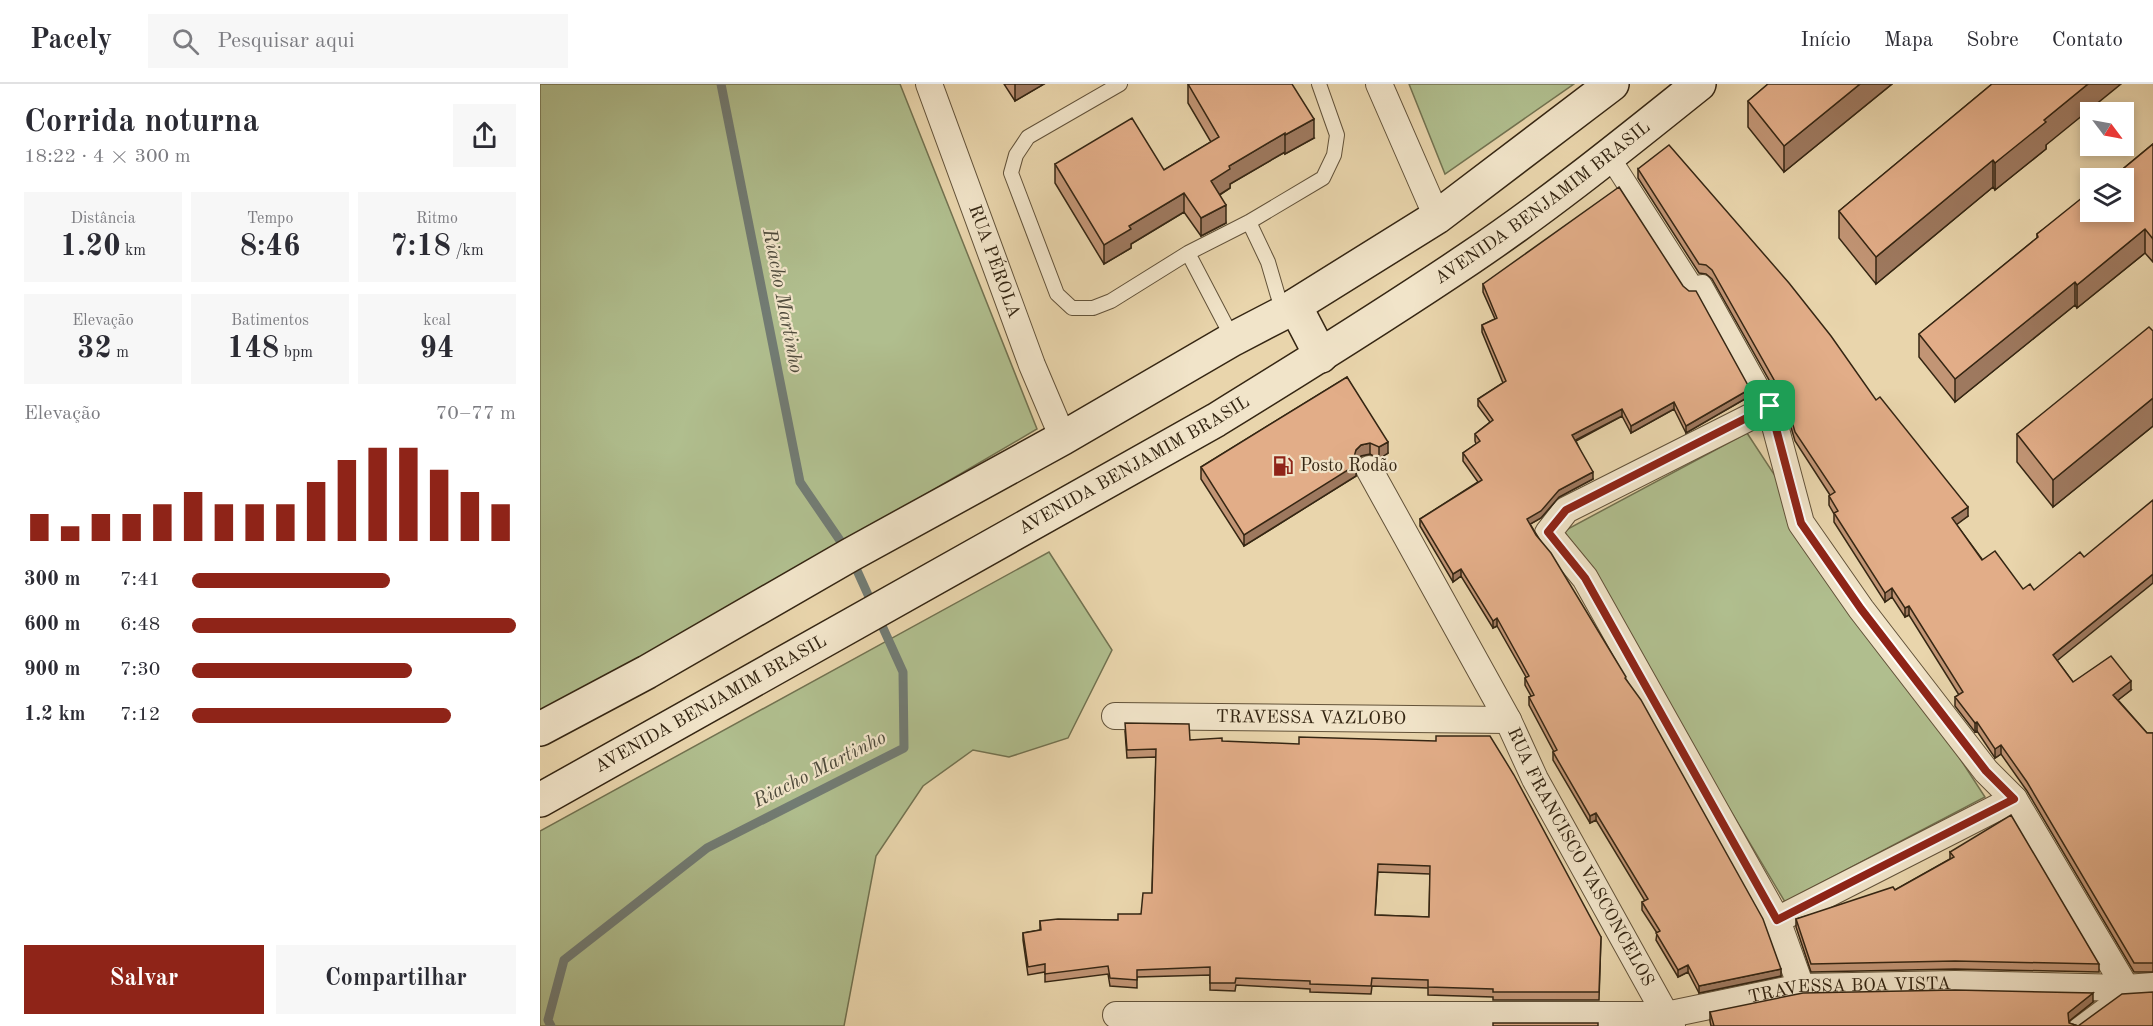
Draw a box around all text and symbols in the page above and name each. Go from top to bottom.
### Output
search box [148,14,568,68]
icon: search [169,25,202,58]
text: Pacely [30,27,112,55]
text: Pesquisar aqui [217,30,355,52]
text: Início [1800,30,1851,51]
text: Mapa [1884,30,1933,51]
text: Sobre [1966,30,2019,51]
text: Contato [2052,30,2123,51]
north arrow [2080,102,2134,156]
map controls [2080,102,2134,222]
button: share [453,104,516,167]
text: Corrida noturna [24,106,259,139]
street label: AVENIDA BENJAMIM BRASIL [1432,118,1654,288]
text: 18:22 · 4 × 300 m [24,147,191,167]
button: layers [2080,168,2134,222]
street label: RUA PÉROLA [965,202,1023,321]
text: Distância [70,211,136,227]
text: Tempo [247,211,293,227]
text: Ritmo [416,211,458,227]
water label: Riacho Martinho [758,226,806,375]
text: 1.20 [60,232,121,262]
text: 8:46 [240,232,300,262]
text: 7:18 [390,232,451,262]
text: km [121,243,146,259]
text: /km [451,243,484,259]
text: Elevação [72,313,134,329]
text: Batimentos [231,313,309,329]
text: kcal [423,313,451,329]
text: 32 [77,334,112,364]
text: 148 [227,334,279,364]
text: 94 [420,334,454,364]
text: m [112,345,129,361]
text: bpm [279,345,313,361]
pin [1744,380,1795,431]
icon: arrive [1753,389,1786,422]
street label: AVENIDA BENJAMIM BRASIL [1016,392,1253,538]
text: Elevação [24,404,101,424]
text: 70–77 m [436,404,516,424]
fuel station icon: Posto Rodão [1271,454,1295,478]
place label: Posto Rodão [1300,457,1397,475]
text: 300 m [24,570,80,590]
text: 7:41 [120,570,160,590]
text: 600 m [24,615,80,635]
text: 6:48 [120,615,160,635]
street label: AVENIDA BENJAMIM BRASIL [592,632,830,776]
text: 900 m [24,660,80,680]
text: 7:30 [120,660,160,680]
text: 1.2 km [24,705,86,725]
text: 7:12 [120,705,160,725]
street label: TRAVESSA VAZLOBO [1216,708,1406,728]
street label: RUA FRANCISCO VASCONCELOS [1504,725,1657,990]
water label: Riacho Martinho [749,728,890,813]
button: Salvar [24,945,264,1014]
button: Compartilhar [276,945,516,1014]
street label: TRAVESSA BOA VISTA [1747,975,1951,1007]

